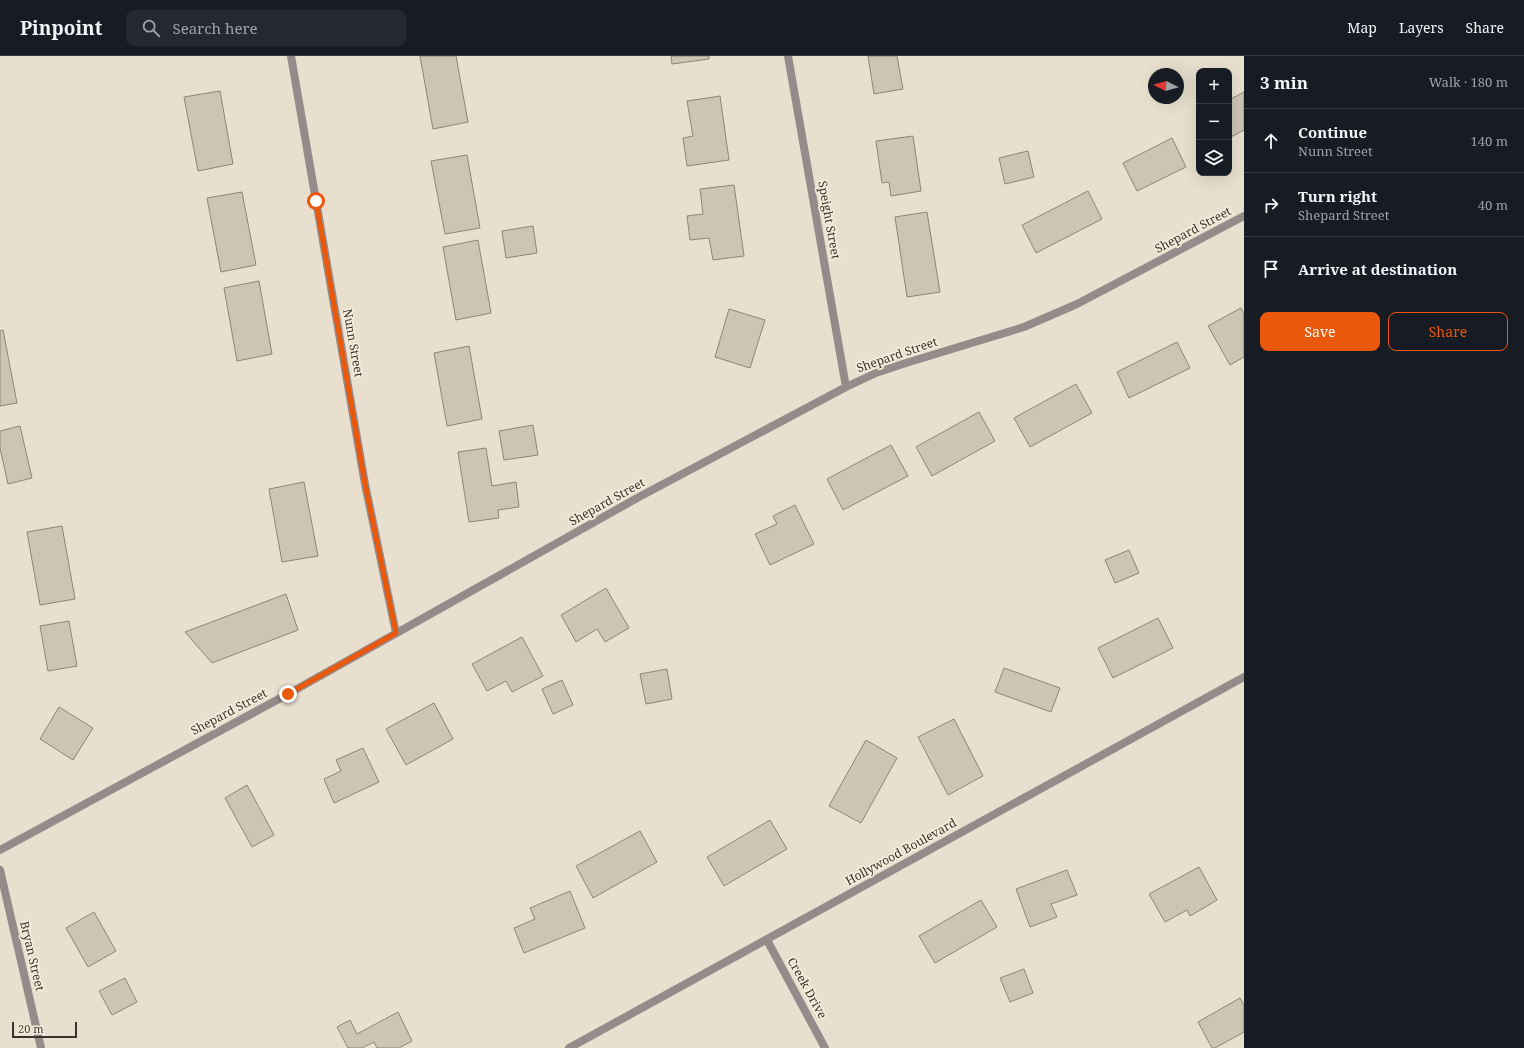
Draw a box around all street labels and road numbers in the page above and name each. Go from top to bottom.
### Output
street label: Speight Street [814,180,845,260]
street label: Shepard Street [1152,202,1234,257]
street label: Nunn Street [339,308,368,378]
street label: Shepard Street [854,333,939,376]
street label: Shepard Street [566,474,648,529]
street label: Shepard Street [188,684,270,739]
street label: Hollywood Boulevard [842,814,960,889]
street label: Bryan Street [16,919,49,993]
street label: Creek Drive [784,954,831,1021]

